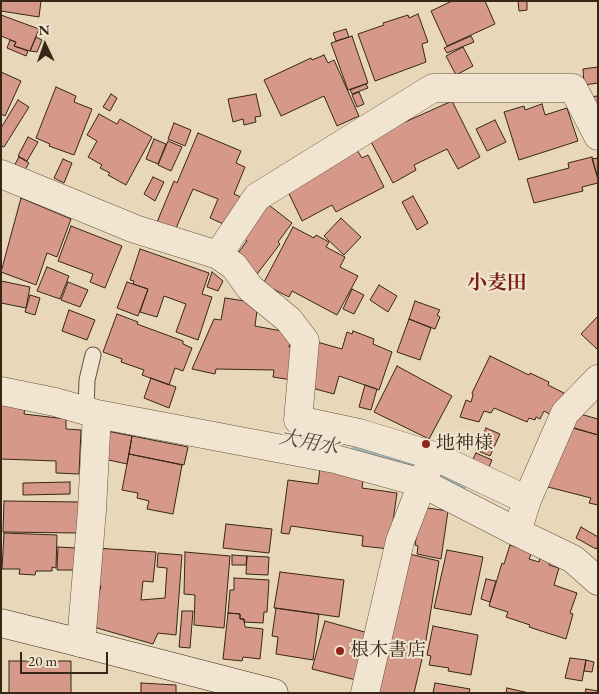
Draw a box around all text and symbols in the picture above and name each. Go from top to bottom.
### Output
north arrow [20,20,70,70]
text: N [38,21,50,39]
district label: 小麦田 [467,272,527,296]
water label: 大用水 [277,425,341,461]
place label: 地神様 [436,433,493,455]
marker: 地神様 [420,438,432,450]
place label: 根木書店 [350,640,426,662]
scale bar [22,642,110,674]
marker: 根木書店 [334,645,346,657]
text: 20 m [28,651,57,670]

